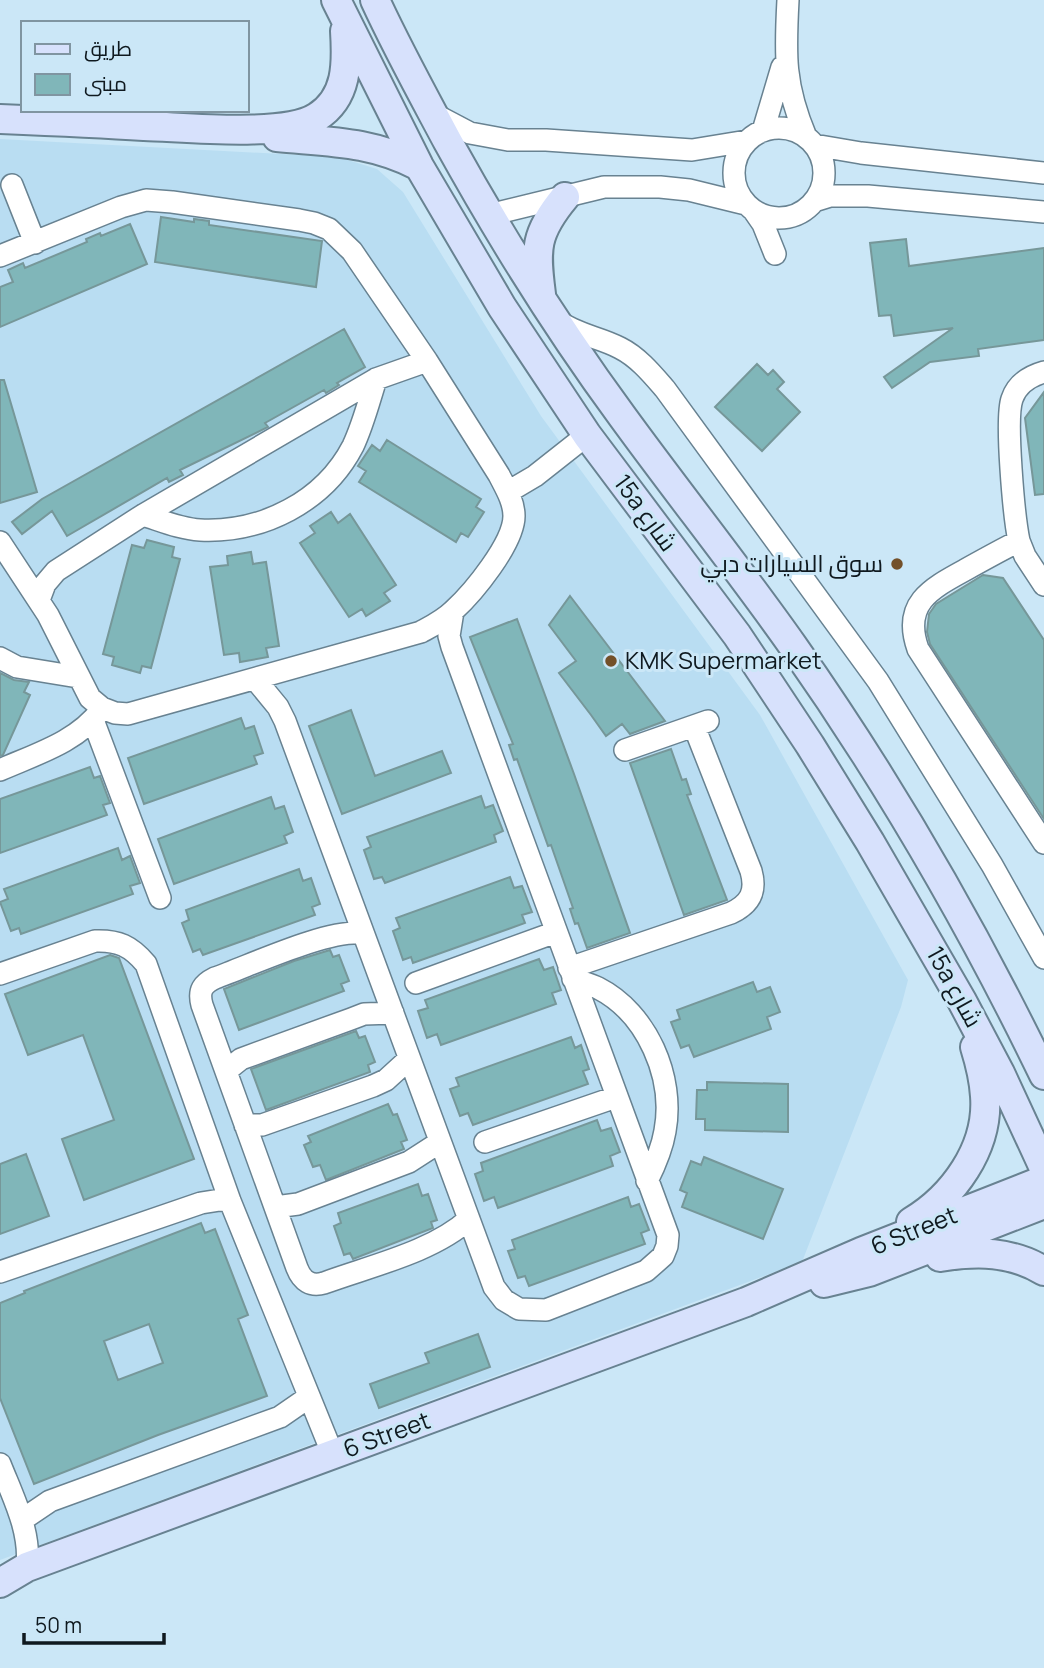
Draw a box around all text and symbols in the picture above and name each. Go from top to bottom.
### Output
legend [21,21,248,112]
text: طريق [84,34,132,62]
text: مبنى [84,69,127,97]
street label: 15a شارع [606,467,685,558]
place label: سوق السيارات دبي [700,546,883,583]
marker: سوق السيارات دبي [889,556,905,572]
place label: KMK Supermarket [625,643,822,676]
marker: KMK Supermarket [603,653,619,669]
street label: 15a شارع [919,940,991,1033]
street label: 6 Street [865,1197,961,1262]
street label: 6 Street [338,1403,435,1465]
scale bar [24,1602,164,1646]
text: 50 m [35,1611,82,1639]

